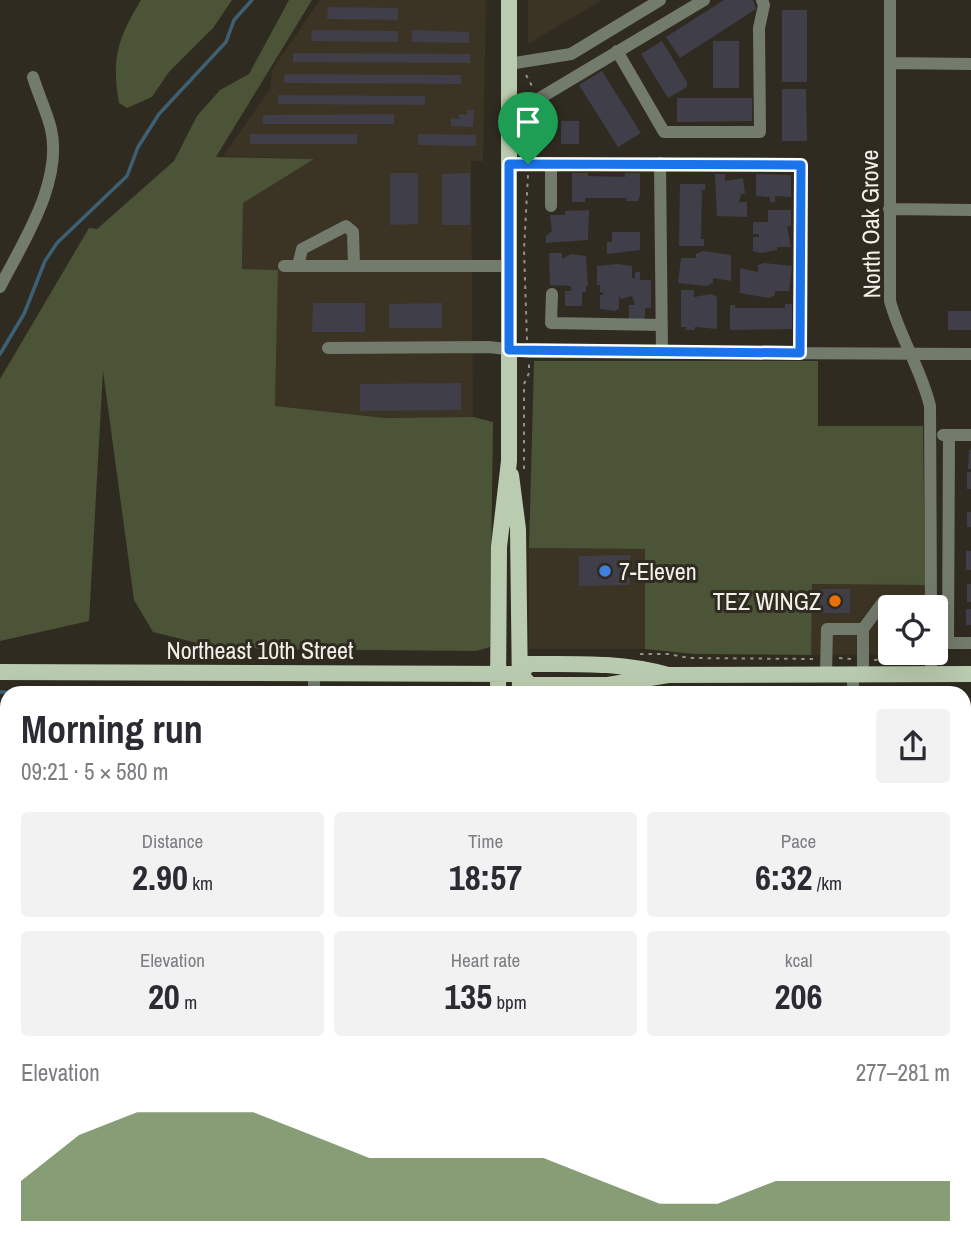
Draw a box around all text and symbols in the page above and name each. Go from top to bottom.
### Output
pin [498,92,558,164]
icon: arrive [509,103,547,141]
street label: North Oak Grove [853,149,887,299]
place label: 7-Eleven [619,555,697,587]
marker: 7-Eleven [597,563,613,579]
place label: TEZ WINGZ [713,585,821,617]
marker: TEZ WINGZ [827,593,843,609]
map controls [878,595,948,665]
button: locate [878,595,948,665]
street label: Northeast 10th Street [166,634,354,666]
text: Morning run [21,704,203,755]
button: share [876,709,950,783]
text: 09:21 · 5 × 580 m [21,756,168,787]
text: Distance [142,828,203,854]
text: Time [468,828,503,854]
text: Pace [781,828,816,854]
text: 2.90 [132,854,188,901]
text: 18:57 [449,854,522,901]
text: 6:32 [755,854,813,901]
text: km [188,870,213,896]
text: /km [813,870,842,896]
text: Elevation [140,947,205,973]
text: Heart rate [451,947,520,973]
text: kcal [785,947,812,973]
text: 20 [148,973,180,1020]
text: 135 [444,973,492,1020]
text: 206 [775,973,822,1020]
text: m [180,989,197,1015]
text: bpm [492,989,527,1015]
text: Elevation [21,1057,100,1088]
text: 277–281 m [856,1057,950,1088]

